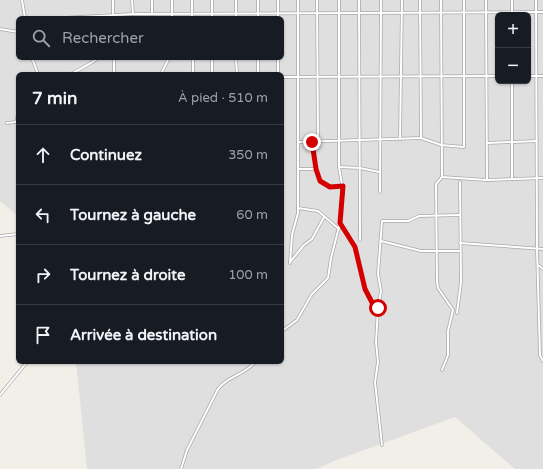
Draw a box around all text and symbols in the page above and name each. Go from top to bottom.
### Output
map controls [495,12,531,84]
button: + [495,12,531,48]
search box [16,16,284,60]
icon: search [30,27,52,49]
text: Rechercher [62,29,144,47]
button: − [495,48,531,84]
text: 7 min [32,88,77,109]
text: À pied · 510 m [178,90,268,106]
route end [303,133,321,151]
icon: ahead [32,144,54,166]
text: Continuez [70,146,142,164]
text: 350 m [228,147,268,163]
icon: left [32,204,54,226]
text: Tournez à gauche [70,206,196,224]
text: 60 m [236,207,268,223]
icon: right [32,264,54,286]
text: Tournez à droite [70,266,185,284]
text: 100 m [228,267,268,283]
route start [369,299,387,317]
icon: arrive [32,324,54,346]
text: Arrivée à destination [70,326,217,344]

